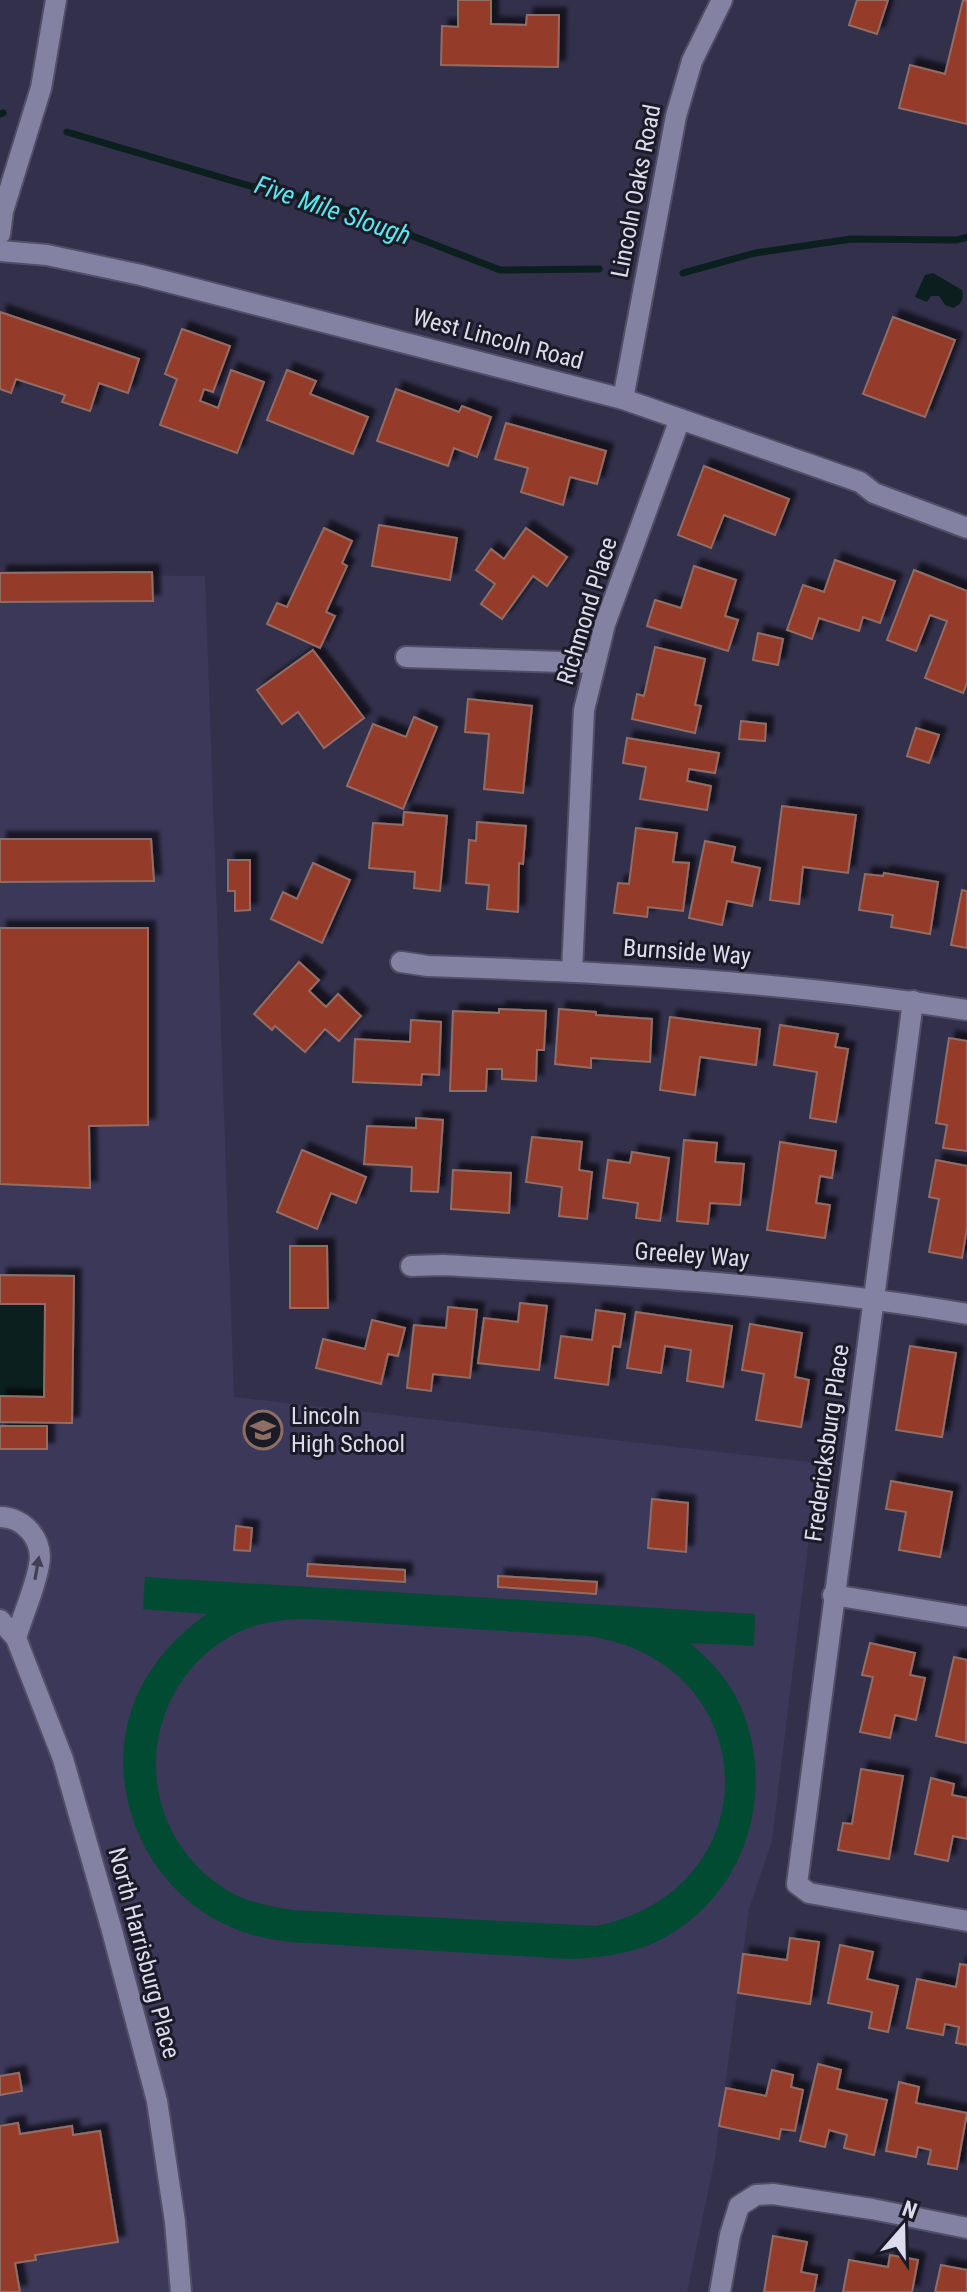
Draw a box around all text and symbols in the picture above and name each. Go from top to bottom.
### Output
street label: Lincoln Oaks Road [605,102,667,280]
water label: Five Mile Slough [251,169,415,251]
street label: West Lincoln Road [410,303,586,375]
street label: Richmond Place [551,534,623,688]
street label: Burnside Way [622,934,752,970]
street label: Greeley Way [634,1237,750,1273]
street label: Fredericksburg Place [799,1343,855,1543]
place label: Lincoln High School [291,1402,405,1458]
school or university icon: Lincoln High School [242,1409,284,1451]
one-way arrow [31,1555,43,1580]
street label: North Harrisburg Place [102,1845,186,2061]
north arrow [863,2188,943,2268]
text: N [899,2196,920,2224]

